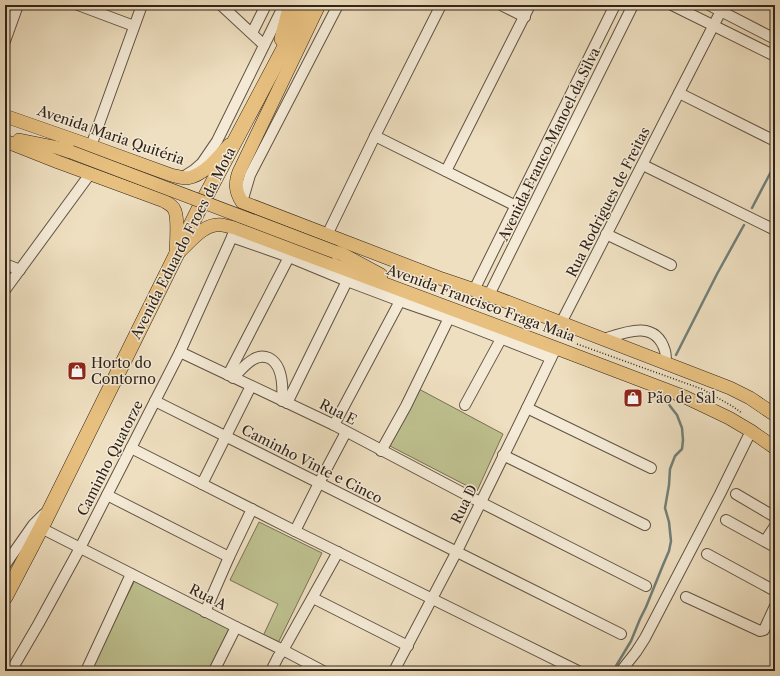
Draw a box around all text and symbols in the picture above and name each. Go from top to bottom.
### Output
street label: Avenida Franco Manoel da Silva [494,44,604,245]
street label: Avenida Maria Quitéria [34,101,188,169]
street label: Rua Rodrigues de Freitas [562,124,654,280]
street label: Avenida Eduardo Froes da Mota [126,143,240,343]
street label: Avenida Francisco Fraga Maia [383,260,578,346]
place label: Horto do Contorno [91,354,156,388]
shop icon: Horto do Contorno [66,360,88,382]
shop icon: Pão de Sal [622,387,644,409]
place label: Pão de Sal [647,389,716,407]
street label: Rua E [316,395,360,429]
street label: Caminho Quatorze [73,397,147,519]
street label: Caminho Vinte e Cinco [239,421,385,507]
street label: Rua D [447,482,481,526]
street label: Rua A [186,580,230,614]

